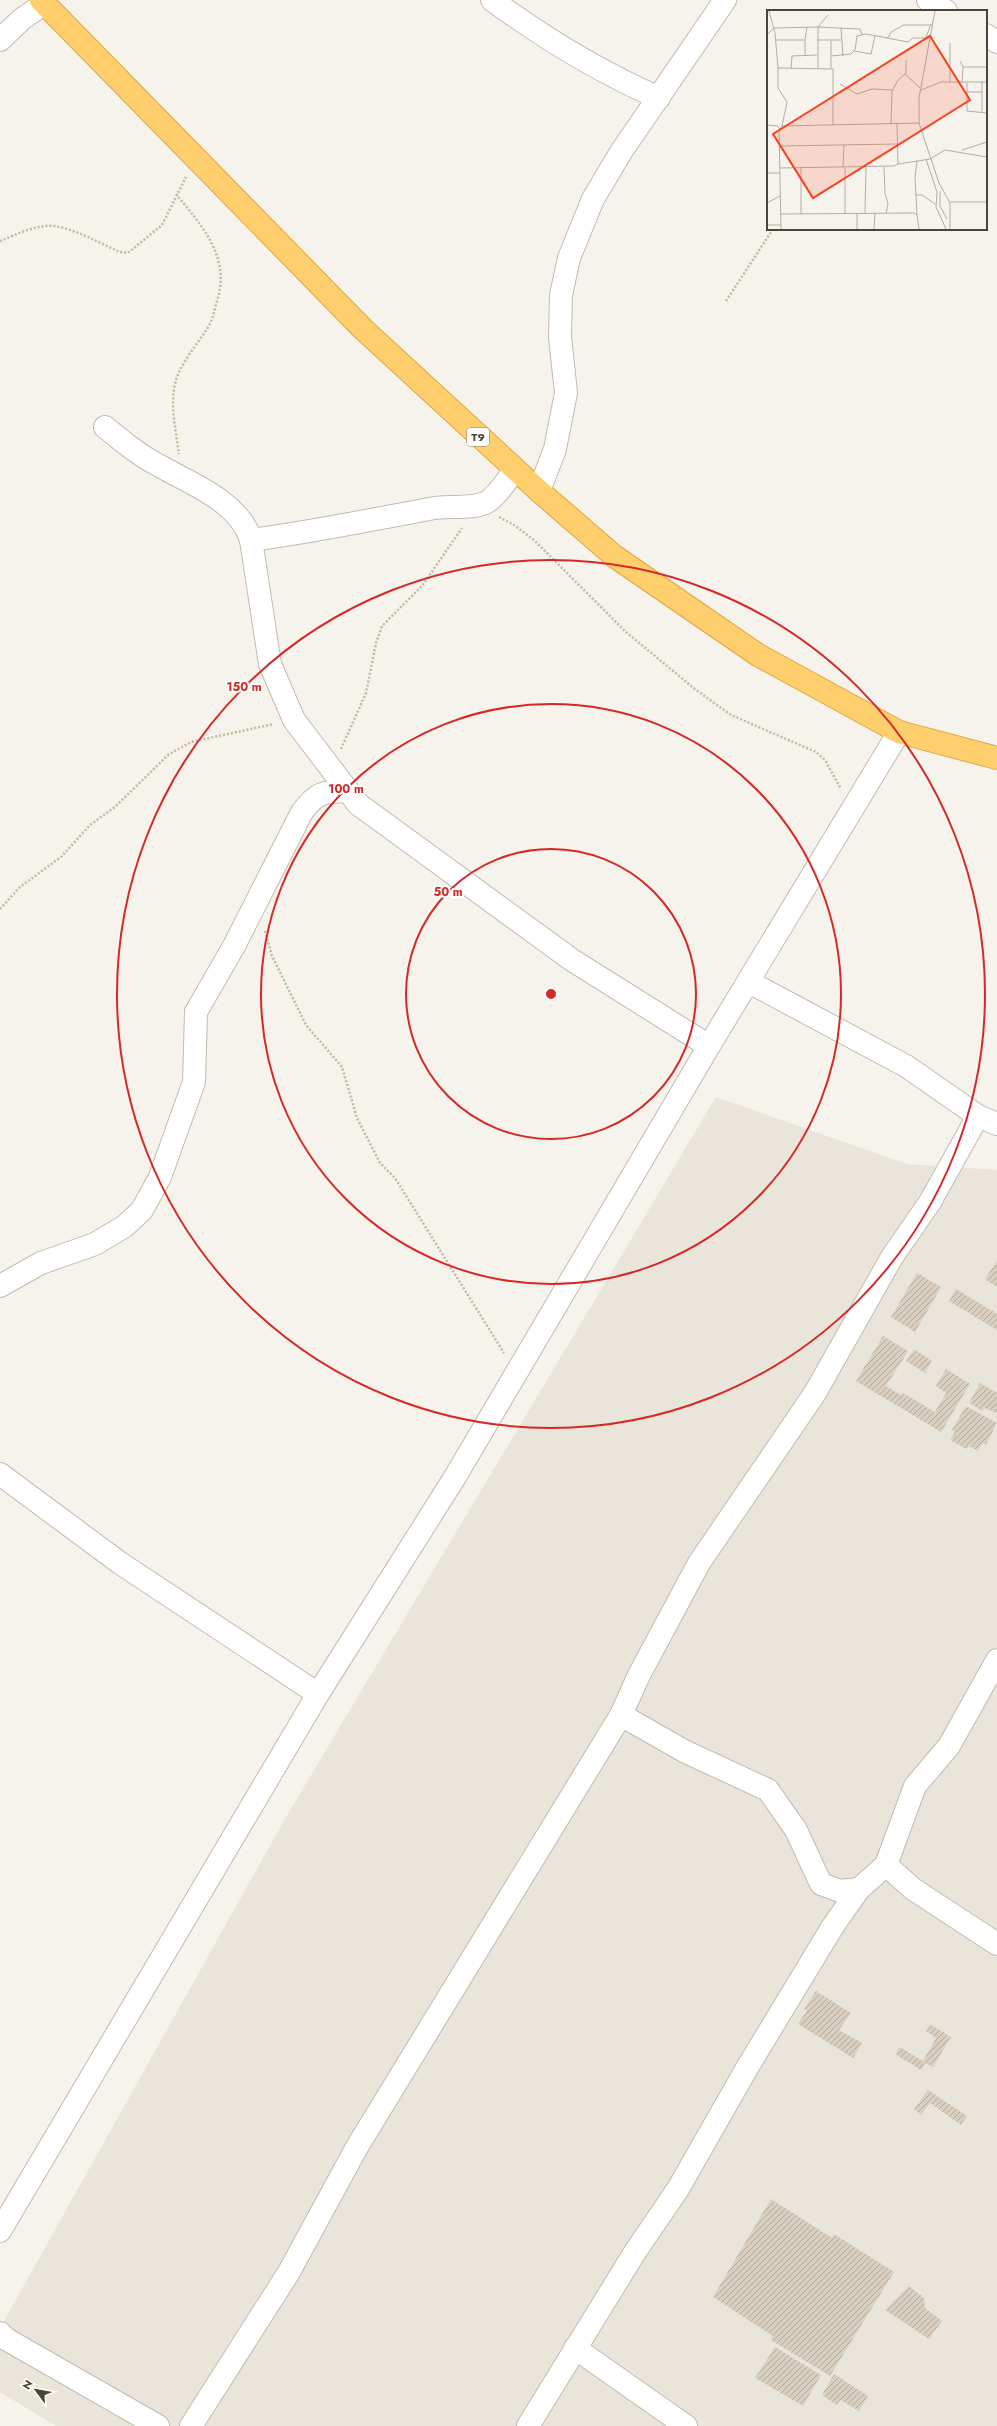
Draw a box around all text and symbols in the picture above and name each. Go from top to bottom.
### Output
inset map [767,10,987,230]
road number: T9 [467,428,489,446]
text: 150 m [226,678,262,696]
text: 100 m [328,780,364,798]
text: 50 m [433,883,463,901]
centre of rings [544,987,558,1001]
north arrow [16,2370,56,2410]
text: N [18,2377,37,2393]

